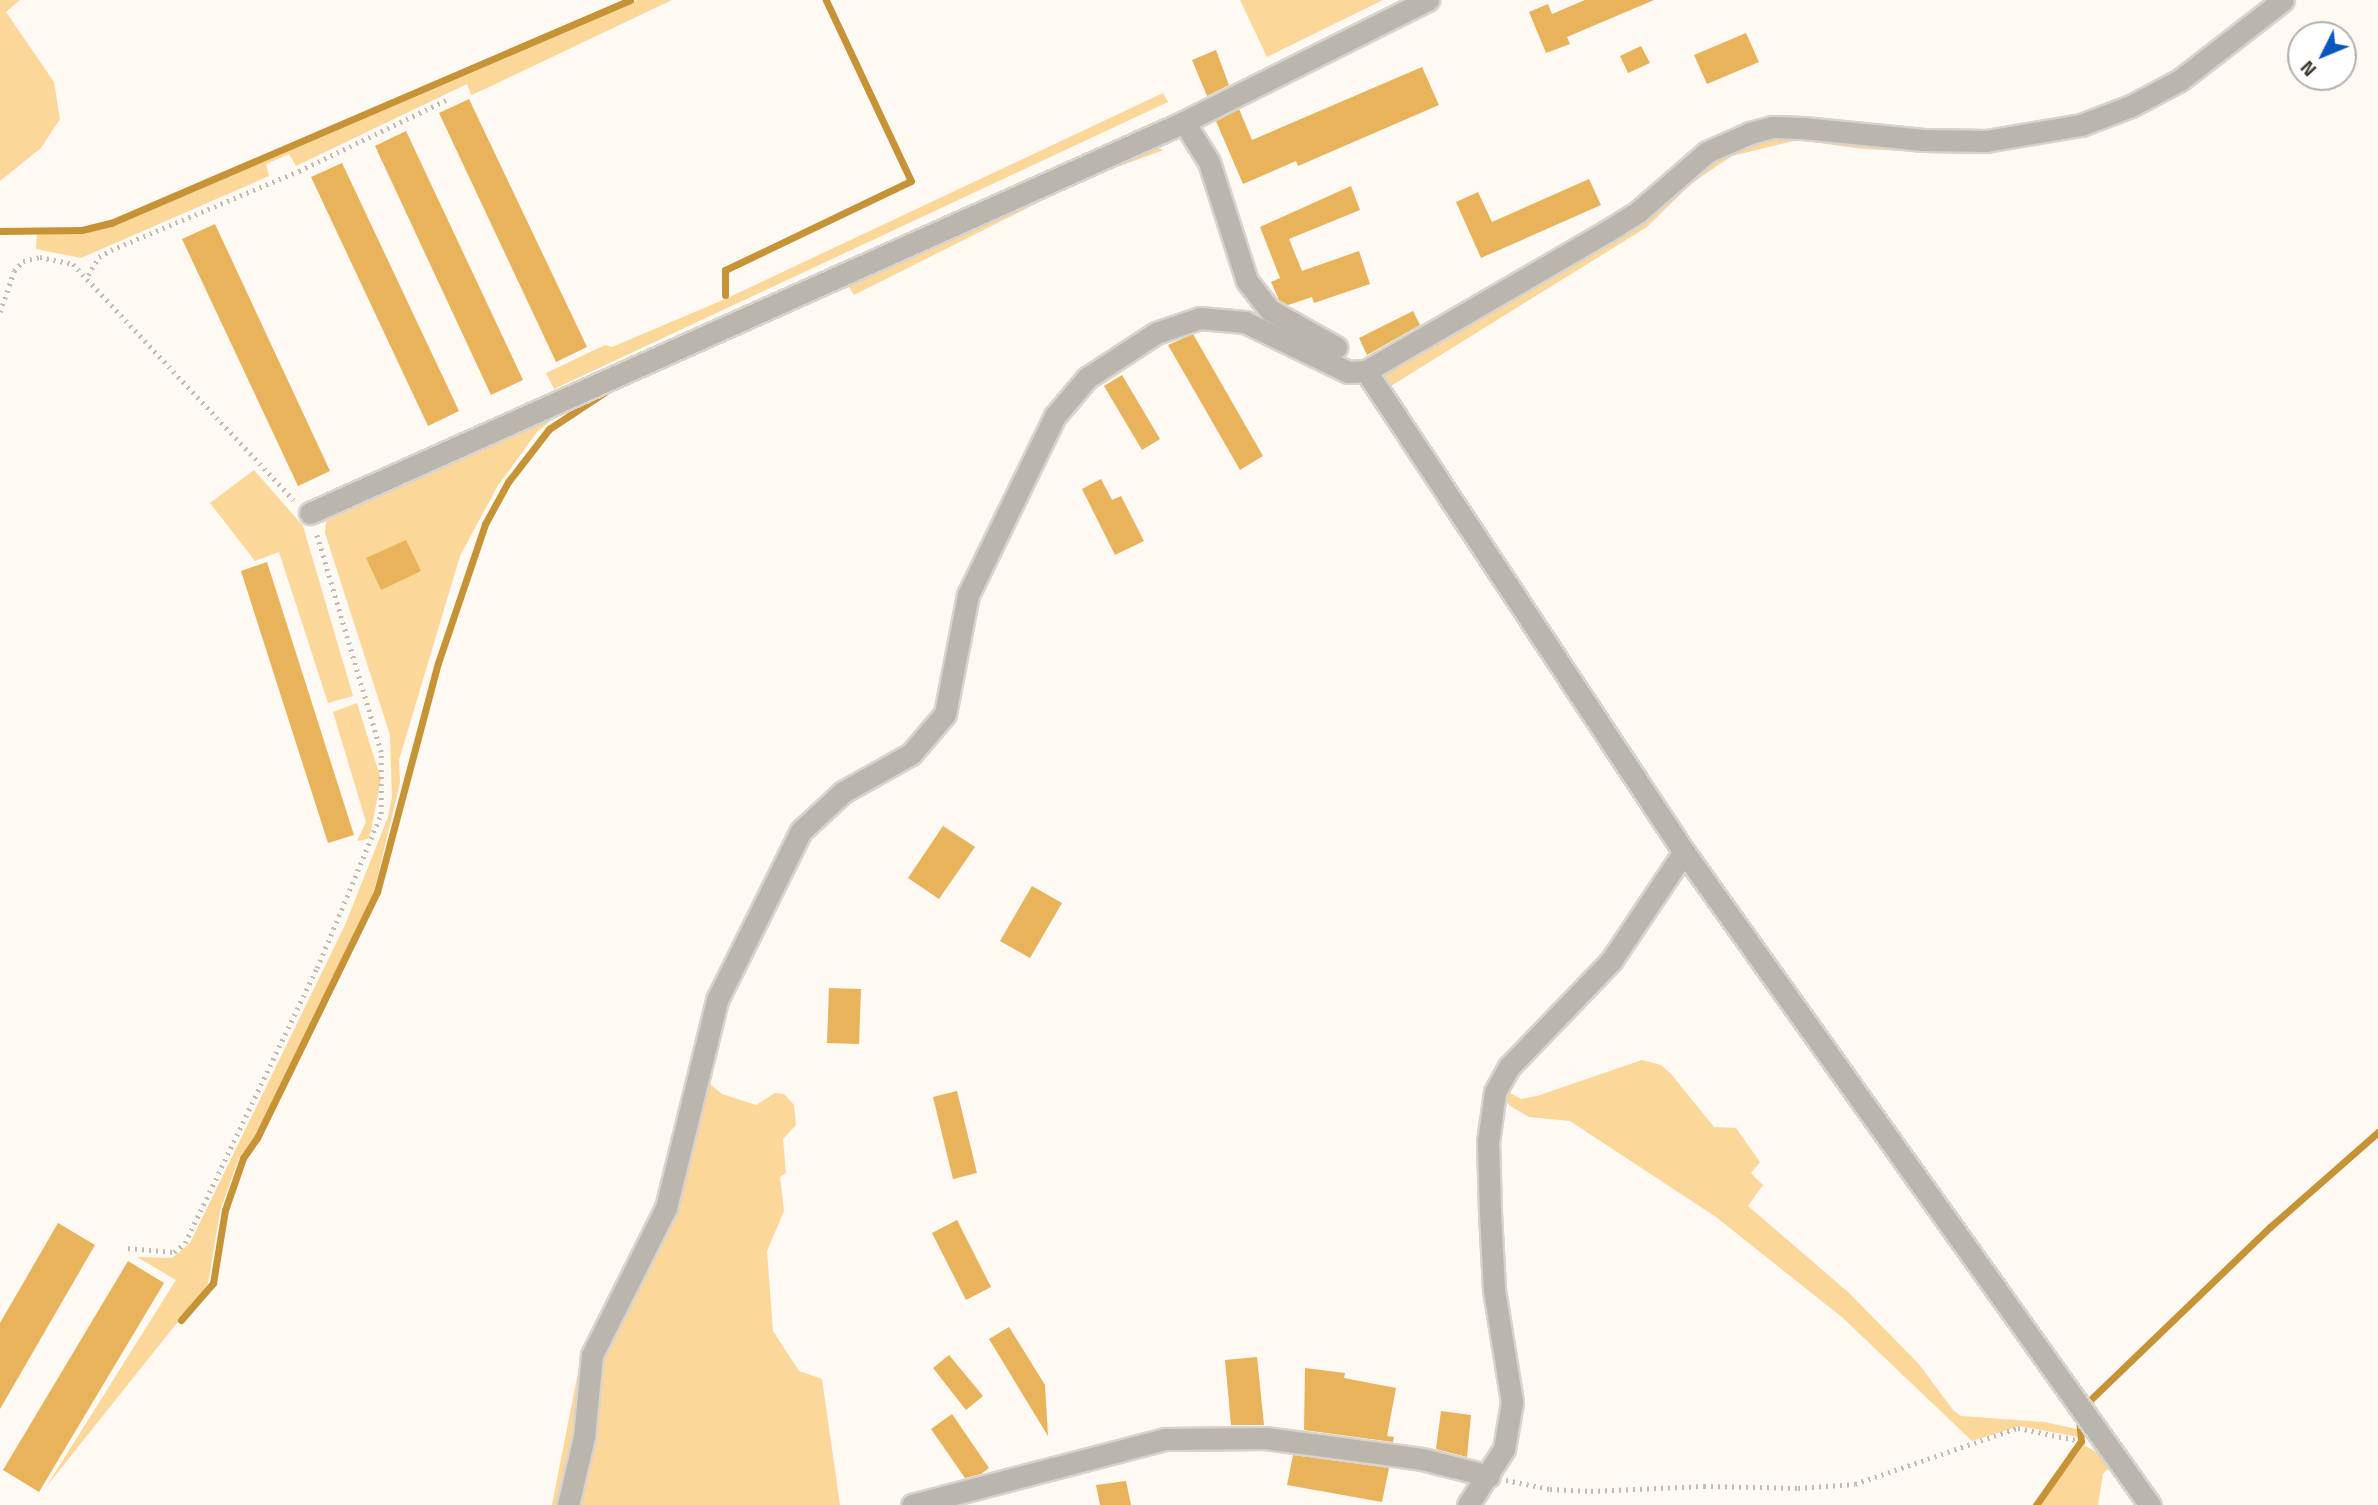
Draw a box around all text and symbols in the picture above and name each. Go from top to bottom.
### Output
north arrow [2287,21,2357,91]
text: N [2293,55,2323,84]

